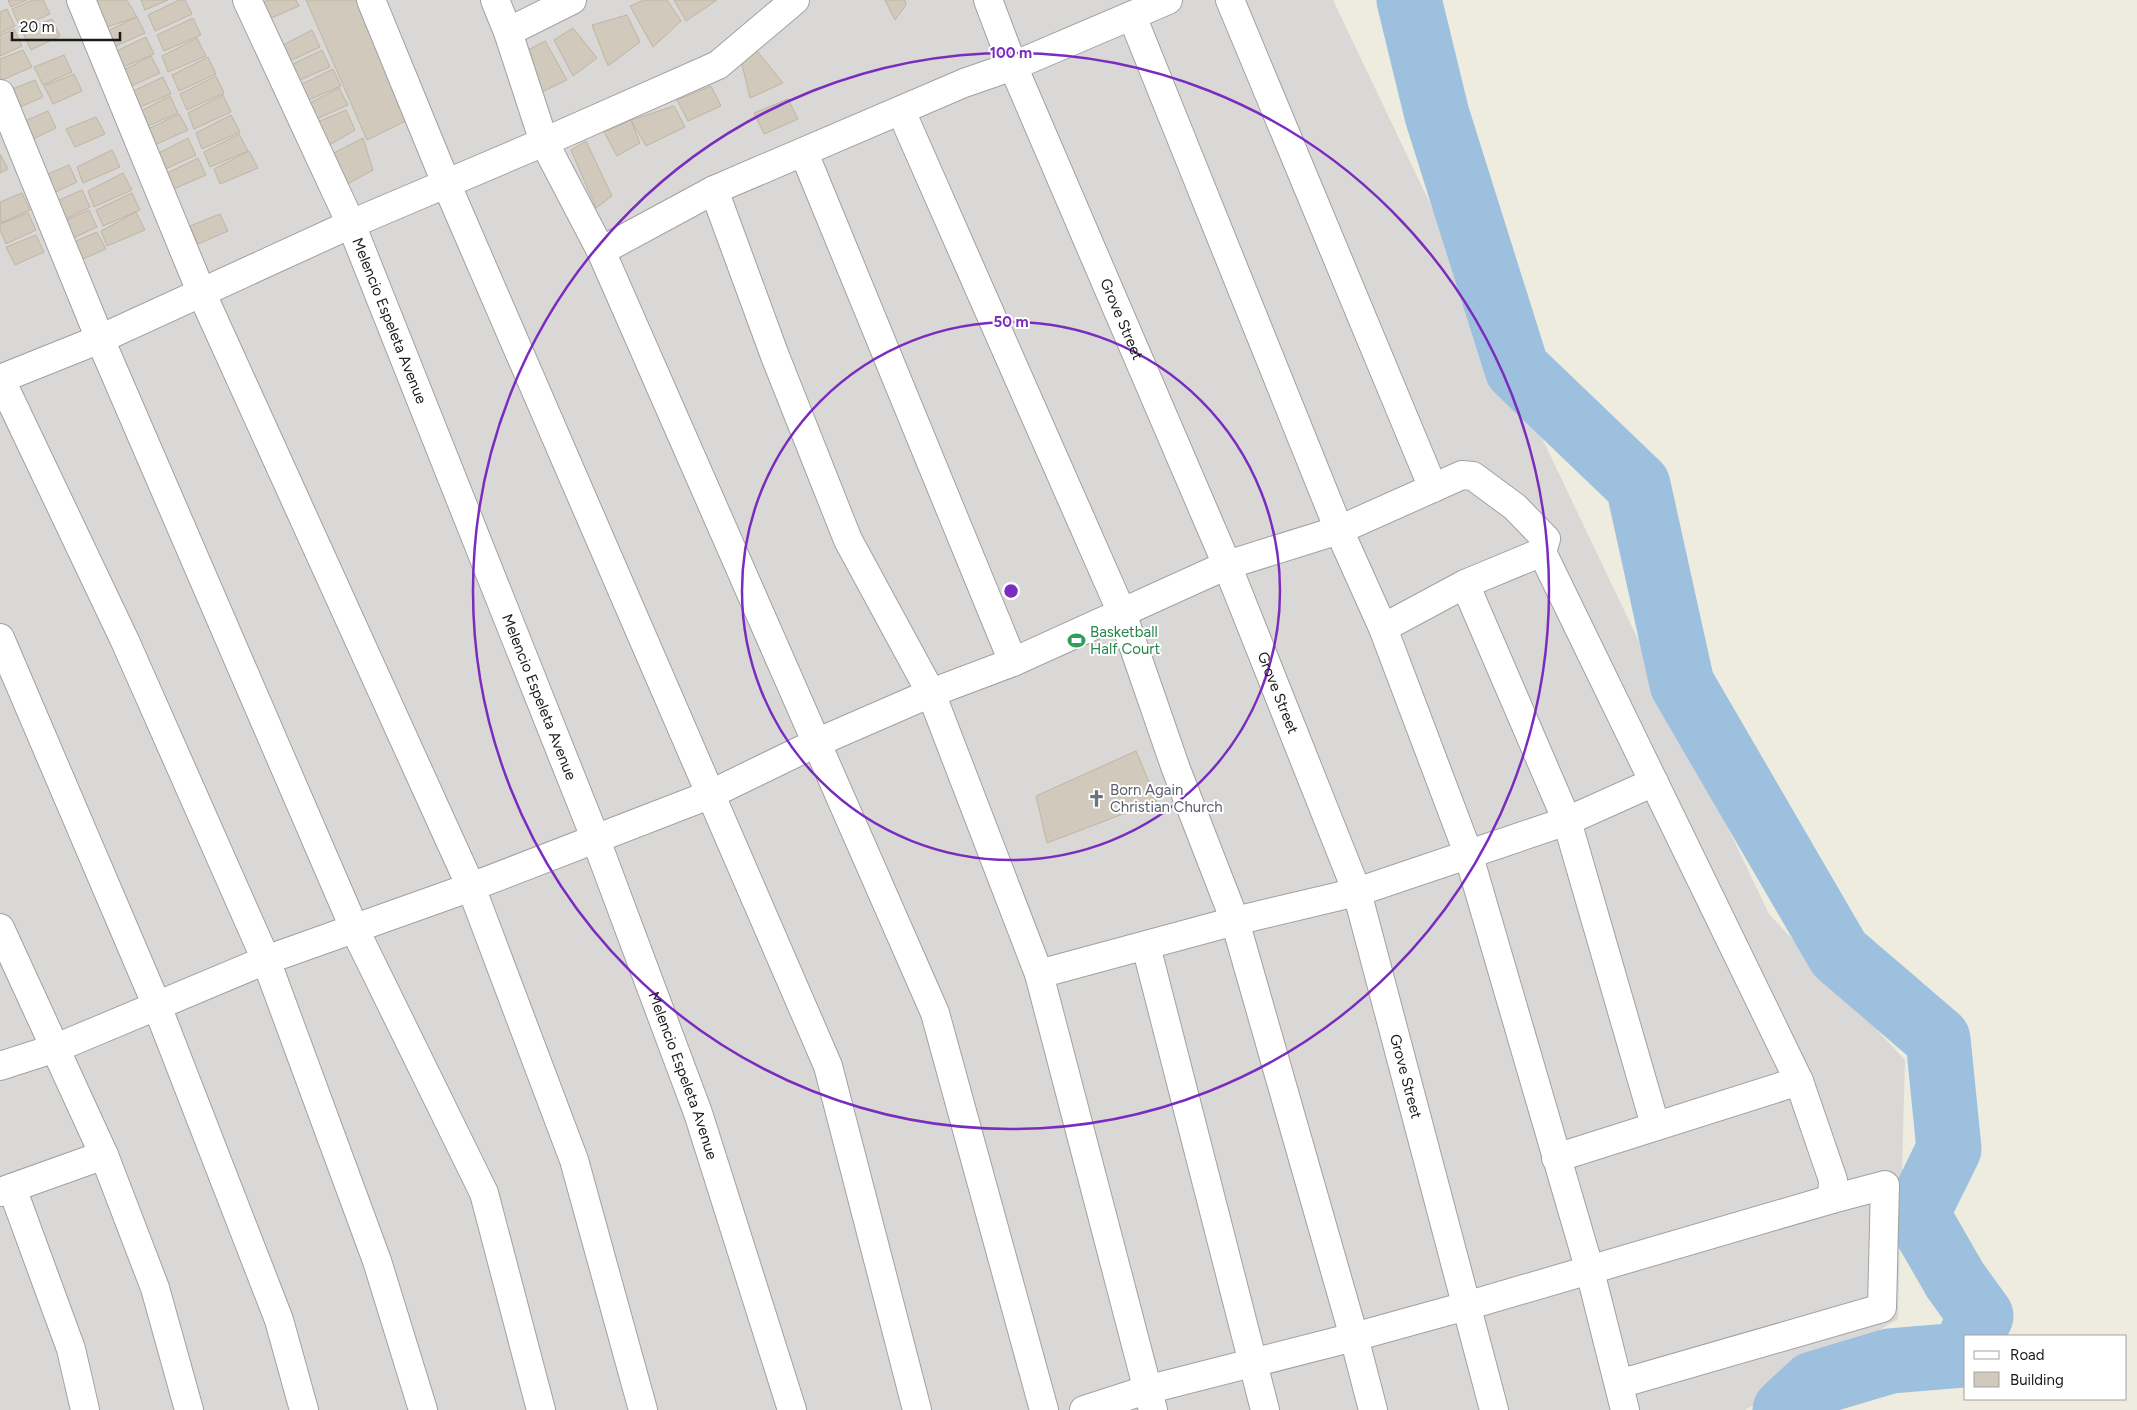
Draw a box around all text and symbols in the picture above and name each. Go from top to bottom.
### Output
scale bar [12,10,120,42]
text: 20 m [20,18,54,36]
text: 100 m [990,44,1032,62]
street label: Melencio Espeleta Avenue [348,235,431,406]
street label: Grove Street [1096,276,1147,363]
text: 50 m [993,313,1029,331]
centre of rings [1002,582,1020,600]
street label: Melencio Espeleta Avenue [498,611,580,783]
place label: Basketball Half Court [1090,623,1160,658]
sports icon: Basketball Half Court [1066,631,1086,651]
street label: Grove Street [1253,649,1302,737]
place label: Born Again Christian Church [1110,781,1223,816]
church icon: Born Again Christian Church [1086,789,1106,809]
street label: Melencio Espeleta Avenue [644,989,721,1162]
street label: Grove Street [1386,1032,1426,1121]
legend [1964,1335,2127,1400]
text: Road [2010,1346,2045,1364]
text: Building [2010,1371,2064,1389]

